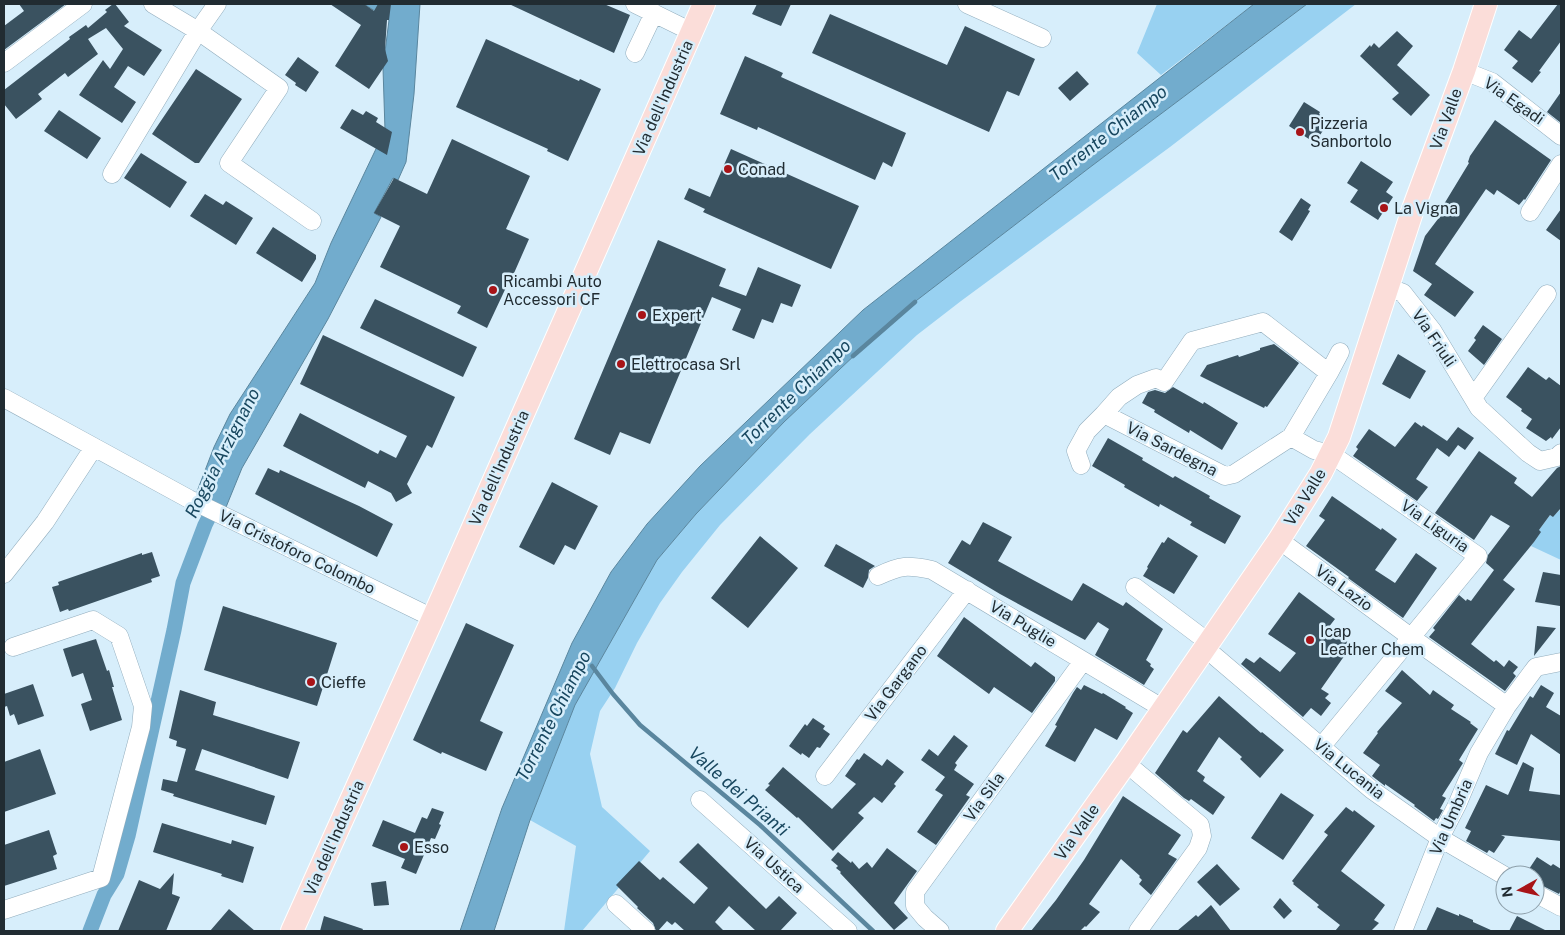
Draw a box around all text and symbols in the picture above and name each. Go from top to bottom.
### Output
street label: Via dell'Industria [629,37,697,159]
street label: Via Egadi [1480,73,1548,129]
water label: Torrente Chiampo [1045,80,1171,185]
street label: Via Valle [1426,86,1466,152]
place label: Pizzeria Sanbortolo [1310,114,1392,151]
marker: Pizzeria Sanbortolo [1294,126,1306,138]
place label: Conad [738,160,786,179]
marker: Conad [722,163,734,175]
place label: La Vigna [1394,199,1458,218]
marker: La Vigna [1378,202,1390,214]
place label: Ricambi Auto Accessori CF [503,272,602,309]
marker: Ricambi Auto Accessori CF [487,284,499,296]
place label: Expert [652,306,702,325]
street label: Via Friuli [1408,306,1460,370]
marker: Expert [636,309,648,321]
water label: Torrente Chiampo [737,334,855,449]
place label: Elettrocasa Srl [631,355,741,374]
marker: Elettrocasa Srl [615,358,627,370]
water label: Roggia Arzignano [180,384,264,521]
street label: Via dell'Industria [465,407,533,529]
street label: Via Sardegna [1123,418,1221,480]
street label: Via Valle [1280,465,1330,529]
street label: Via Liguria [1397,496,1473,556]
street label: Via Cristoforo Colombo [216,506,378,598]
street label: Via Lazio [1312,561,1376,615]
street label: Via Puglie [986,597,1060,651]
place label: Icap Leather Chem [1320,622,1424,659]
marker: Icap Leather Chem [1304,634,1316,646]
street label: Via Gargano [861,641,931,725]
water label: Torrente Chiampo [511,647,595,785]
place label: Cieffe [321,673,366,692]
marker: Cieffe [305,676,317,688]
street label: Via Lucania [1310,735,1388,803]
water label: Valle dei Prianti [685,742,794,841]
street label: Via Sila [960,769,1008,825]
street label: Via Umbria [1426,776,1476,858]
street label: Via dell'Industria [300,777,368,899]
street label: Via Valle [1051,800,1103,864]
street label: Via Ustica [740,833,808,897]
place label: Esso [414,838,449,857]
marker: Esso [398,841,410,853]
north arrow [1495,865,1545,915]
text: N [1498,885,1516,898]

